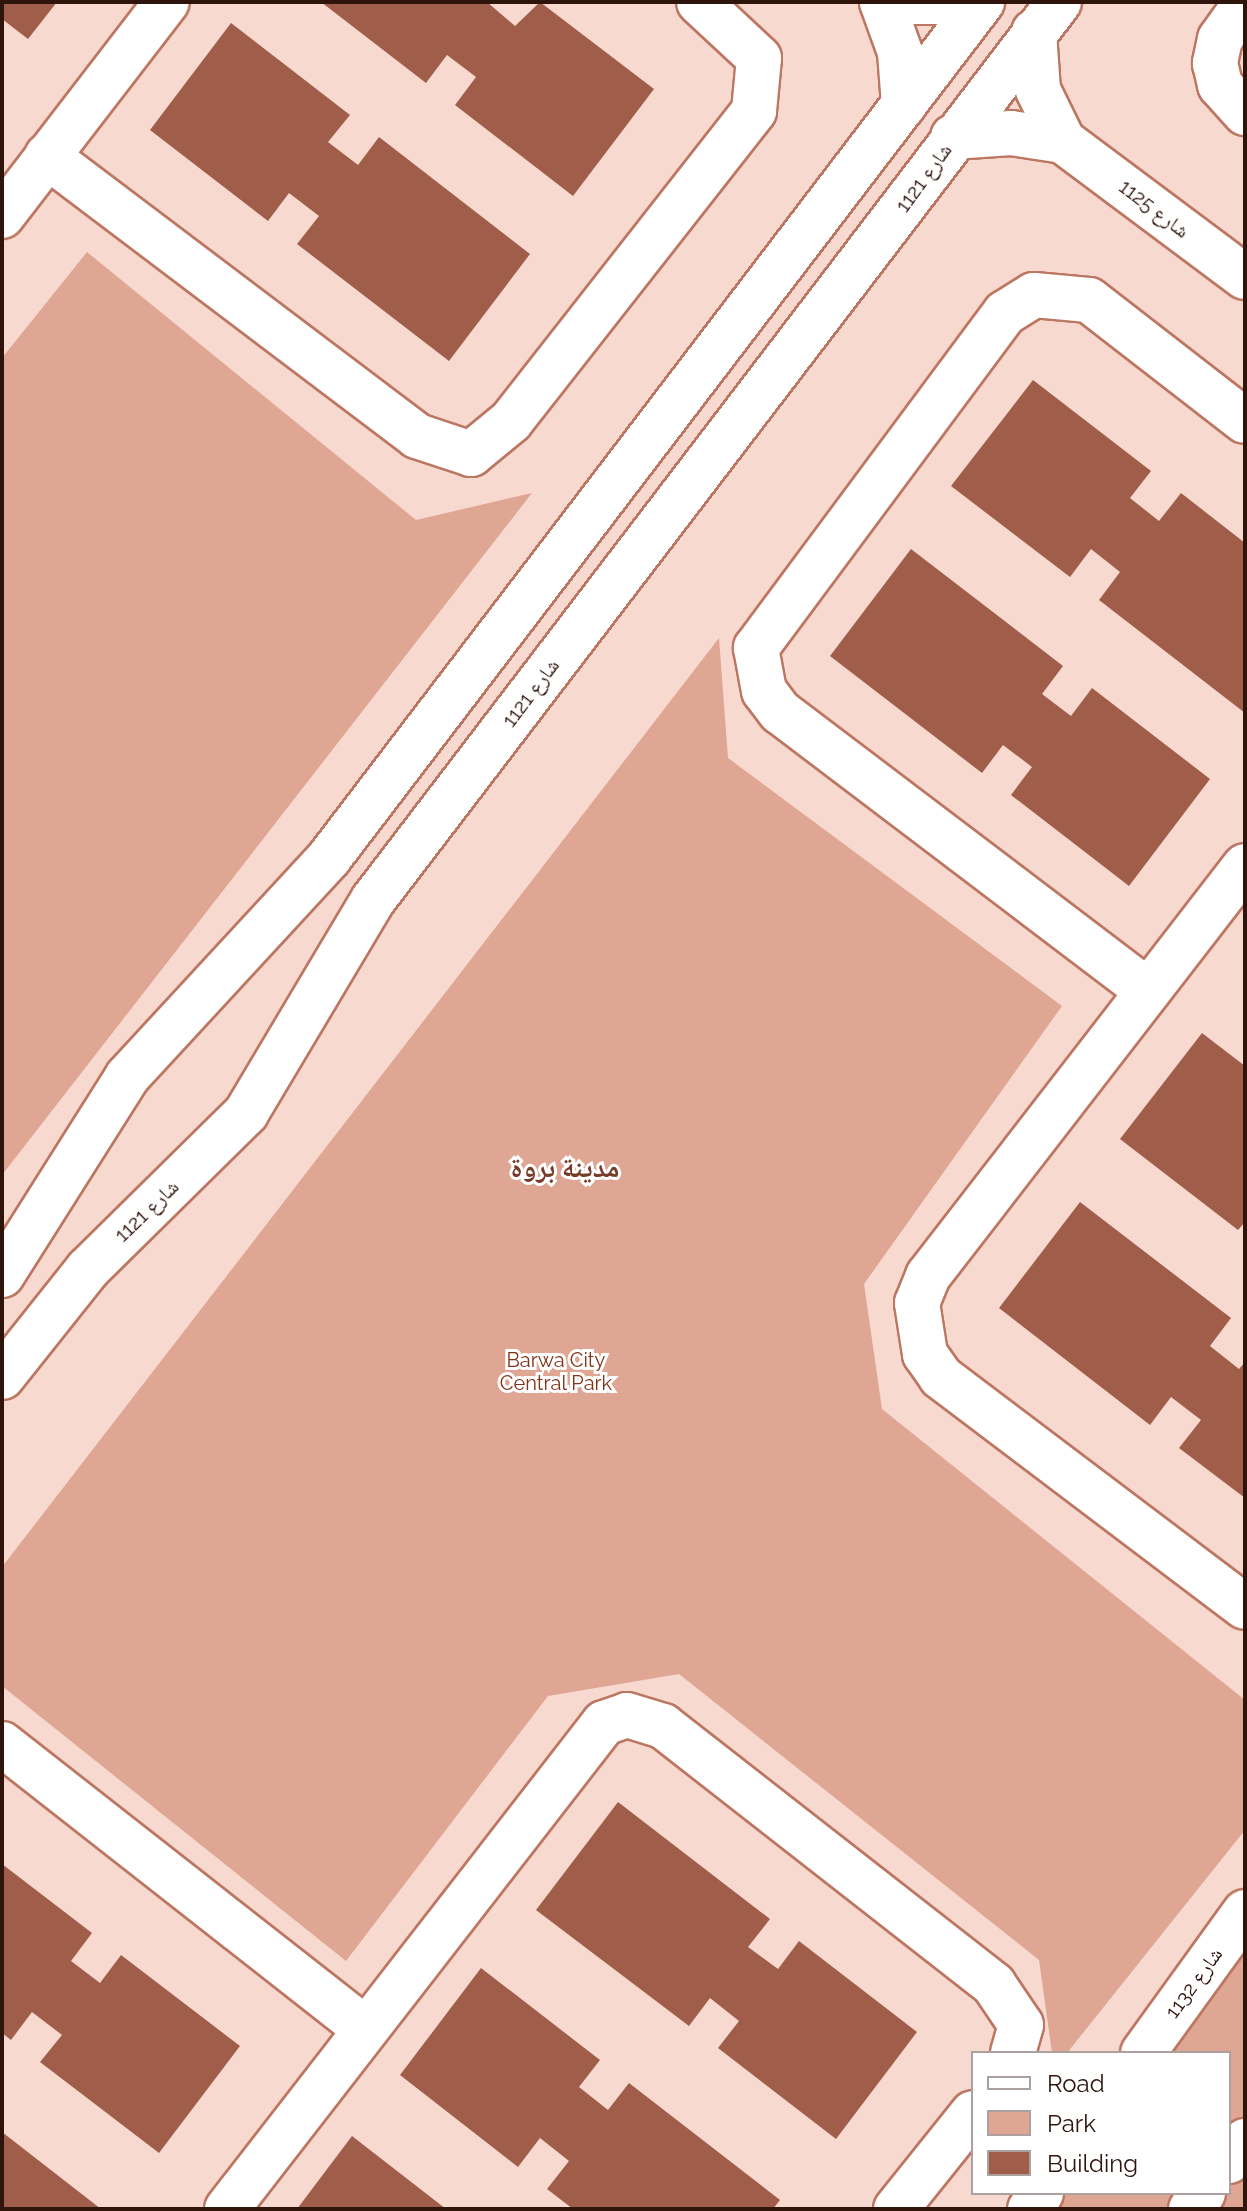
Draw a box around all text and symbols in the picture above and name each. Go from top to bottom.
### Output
street label: شارع 1121 [891,139,957,217]
street label: شارع 1125 [1114,175,1194,243]
street label: شارع 1121 [498,654,564,732]
district label: مدينة بروة [511,1151,619,1185]
street label: شارع 1121 [110,1175,184,1247]
park label: Barwa City Central Park [500,1348,612,1395]
street label: شارع 1132 [1160,1943,1228,2023]
legend [971,2051,1231,2195]
text: Road [1047,2069,1105,2098]
text: Park [1047,2109,1096,2138]
text: Building [1047,2149,1138,2178]

